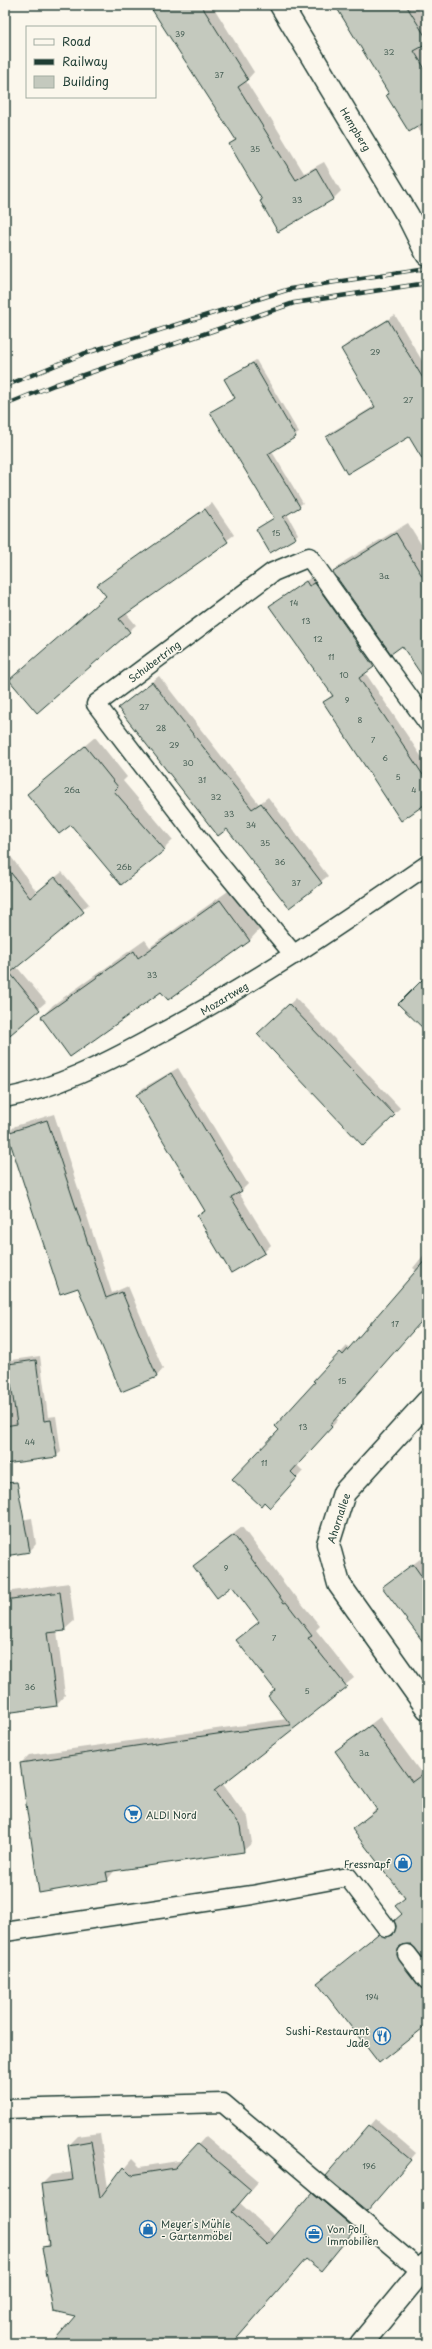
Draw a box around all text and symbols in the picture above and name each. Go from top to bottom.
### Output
legend [26,26,156,98]
house number: 39 [175,28,185,40]
text: Road [62,32,91,50]
house number: 32 [384,46,395,58]
text: Railway [62,52,108,70]
house number: 37 [214,69,224,81]
text: Building [62,72,109,90]
street label: Hempberg [337,104,375,154]
house number: 35 [250,143,260,155]
house number: 33 [292,194,302,206]
house number: 29 [370,346,380,358]
house number: 27 [403,394,413,406]
house number: 15 [272,527,280,539]
house number: 3a [379,570,389,582]
house number: 14 [290,597,298,609]
house number: 13 [302,615,310,627]
house number: 12 [313,633,323,645]
street label: Schubertring [125,636,183,686]
house number: 11 [328,651,334,663]
house number: 10 [339,669,349,681]
house number: 9 [345,694,350,706]
house number: 27 [139,701,149,713]
house number: 8 [358,714,363,726]
house number: 28 [156,722,166,734]
house number: 7 [371,734,376,746]
house number: 29 [169,739,179,751]
house number: 6 [382,752,388,764]
house number: 30 [182,757,194,769]
house number: 5 [395,771,401,783]
house number: 31 [198,774,206,786]
house number: 26a [64,784,80,796]
house number: 4 [411,784,417,796]
house number: 32 [211,791,222,803]
house number: 33 [224,808,234,820]
house number: 34 [246,819,256,831]
house number: 35 [260,837,270,849]
house number: 36 [275,856,286,868]
house number: 26b [116,861,132,873]
house number: 37 [291,877,301,889]
house number: 33 [147,969,157,981]
street label: Mozartweg [197,978,251,1018]
house number: 17 [391,1318,400,1330]
house number: 15 [338,1375,346,1387]
house number: 13 [299,1421,307,1433]
house number: 44 [25,1436,35,1448]
house number: 11 [261,1457,267,1469]
street label: Ahornallee [323,1490,353,1545]
house number: 9 [224,1562,229,1574]
house number: 7 [272,1632,277,1644]
house number: 36 [25,1681,36,1693]
house number: 5 [304,1685,310,1697]
house number: 3a [359,1747,369,1759]
supermarket icon: ALDI Nord [123,1804,143,1824]
place label: ALDI Nord [146,1807,197,1822]
shop icon: Fressnapf [393,1853,413,1873]
place label: Fressnapf [344,1856,391,1871]
house number: 194 [365,1991,379,2003]
place label: Sushi-Restaurant Jade [285,2023,369,2050]
restaurant icon: Sushi-Restaurant Jade [372,2026,392,2046]
house number: 196 [362,2160,376,2172]
place label: Meyer's Mühle - Gartenmöbel [161,2216,232,2243]
shop icon: Meyer's Mühle - Gartenmöbel [138,2219,158,2239]
place label: Von Poll Immobilien [327,2221,379,2248]
office icon: Von Poll Immobilien [304,2224,324,2244]

